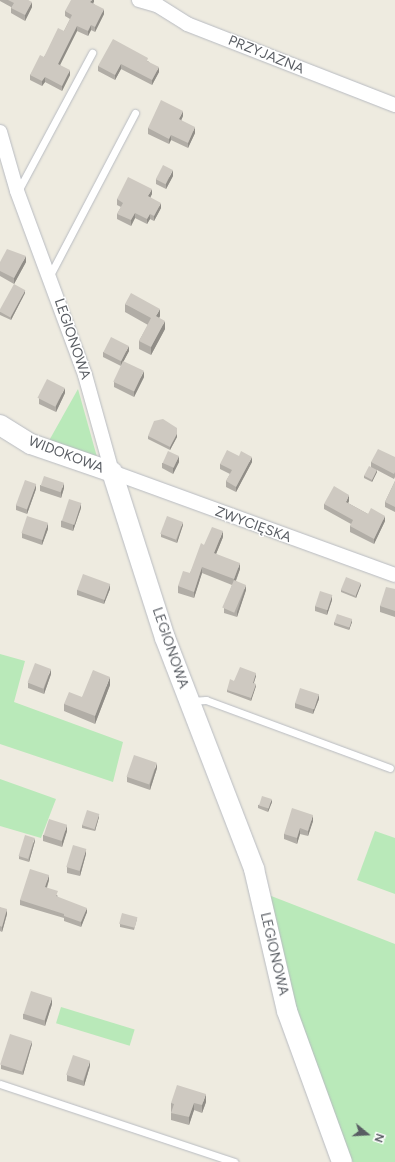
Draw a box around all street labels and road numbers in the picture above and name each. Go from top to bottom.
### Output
street label: PRZYJAZNA [226,32,306,78]
street label: LEGIONOWA [50,296,94,382]
street label: WIDOKOWA [26,433,106,477]
street label: ZWYCIĘSKA [213,503,293,547]
street label: LEGIONOWA [148,605,192,691]
street label: LEGIONOWA [256,911,292,997]

